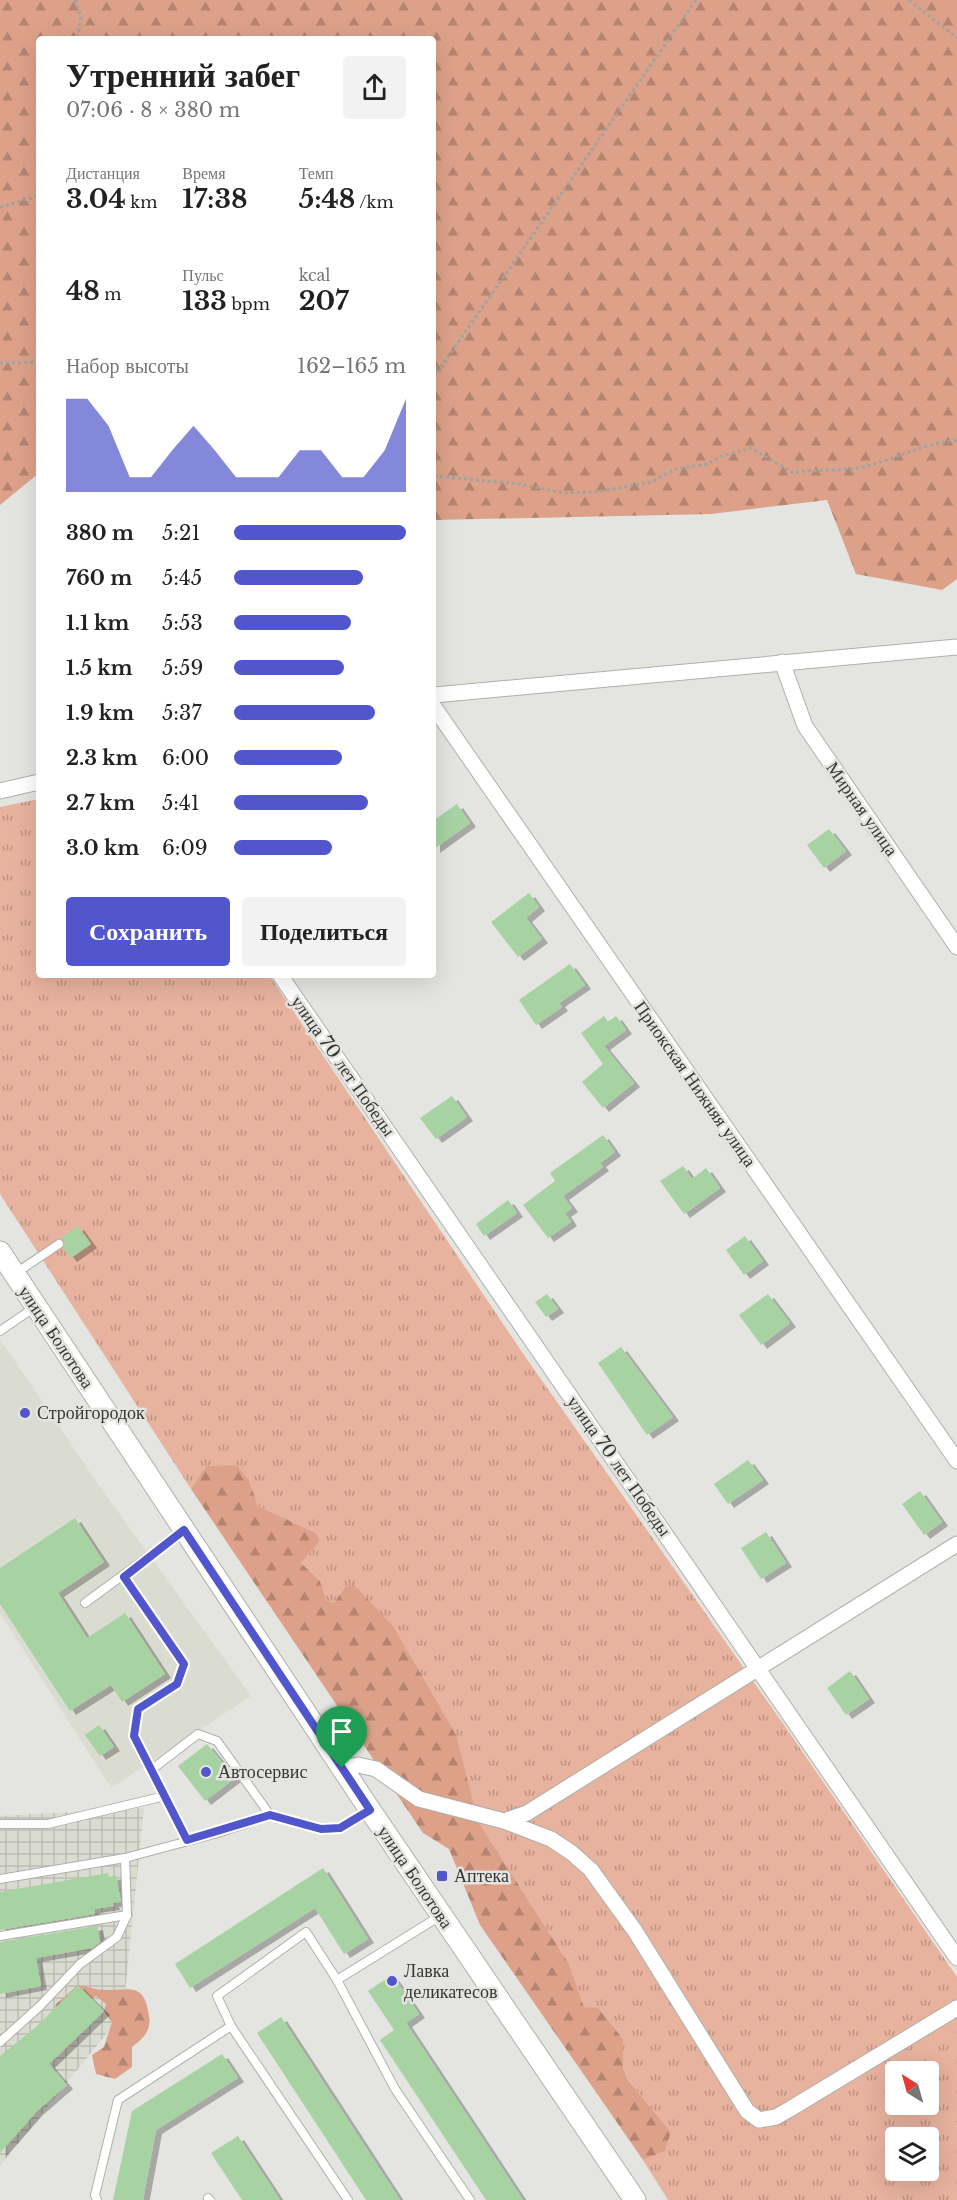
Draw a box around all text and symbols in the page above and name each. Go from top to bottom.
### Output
text: Утренний забег [66,55,300,96]
button: share [343,56,406,119]
text: 07:06 · 8 × 380 m [66,98,240,122]
text: Дистанция [66,163,140,183]
text: Время [182,163,226,183]
text: Темп [299,163,334,183]
text: 3.04 [66,183,126,215]
text: 17:38 [182,183,248,215]
text: 5:48 [299,183,355,215]
text: km [126,192,157,212]
text: /km [355,192,394,212]
text: Пульс [182,265,224,285]
text: kcal [299,265,331,285]
text: 48 [66,275,100,307]
text: m [100,284,122,304]
text: 133 [182,285,227,317]
text: 207 [299,285,349,317]
text: bpm [227,294,270,314]
text: Набор высоты [66,354,189,378]
text: 162–165 m [297,354,406,378]
text: 380 m [66,521,134,545]
text: 5:21 [162,521,200,545]
text: 760 m [66,566,132,590]
text: 5:45 [162,566,202,590]
text: 1.1 km [66,611,129,635]
text: 5:53 [162,611,203,635]
text: 1.5 km [66,656,133,680]
text: 5:59 [162,656,203,680]
text: 1.9 km [66,701,134,725]
text: 5:37 [162,701,201,725]
text: 2.3 km [66,746,138,770]
text: 6:00 [162,746,209,770]
street label: Мирная улица [821,758,903,860]
text: 2.7 km [66,791,135,815]
text: 5:41 [162,791,200,815]
text: 3.0 km [66,836,139,860]
text: 6:09 [162,836,208,860]
button: Сохранить [66,897,230,966]
button: Поделиться [242,897,406,966]
street label: улица 70 лет Победы [286,991,400,1141]
street label: Приокская Нижняя улица [629,997,761,1171]
street label: улица Болотова [14,1281,98,1393]
street label: улица 70 лет Победы [562,1391,676,1541]
place label: Стройгородок [37,1402,145,1424]
marker: Стройгородок [18,1406,32,1420]
pin [316,1706,367,1768]
icon: arrive [325,1715,358,1748]
place label: Автосервис [218,1761,307,1783]
marker: Автосервис [199,1765,213,1779]
street label: улица Болотова [373,1821,457,1933]
place label: Аптека [454,1865,509,1887]
marker: Аптека [435,1869,449,1883]
place label: Лавка деликатесов [404,1960,498,2003]
marker: Лавка деликатесов [385,1974,399,1988]
north arrow [885,2061,939,2115]
map controls [885,2061,939,2181]
button: layers [885,2127,939,2181]

